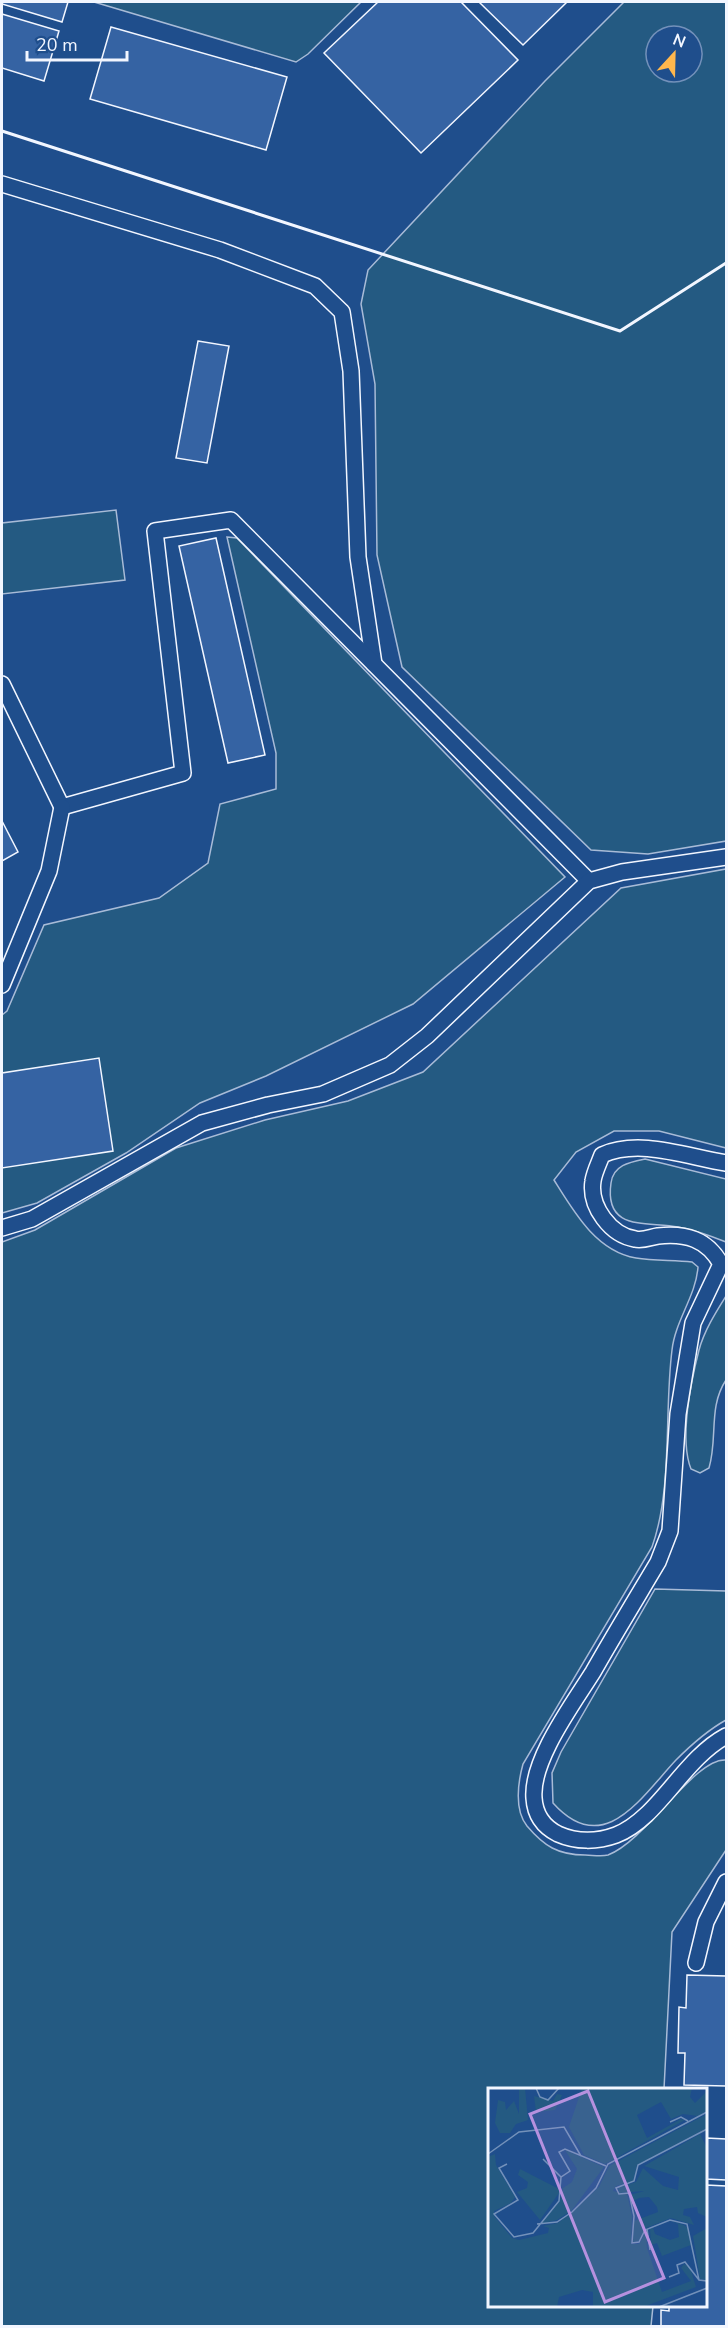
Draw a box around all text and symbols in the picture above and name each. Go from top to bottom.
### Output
scale bar [27,24,128,62]
north arrow [644,24,704,84]
text: N [670,29,689,53]
text: 20 m [36,33,78,57]
inset map [488,2088,707,2307]

